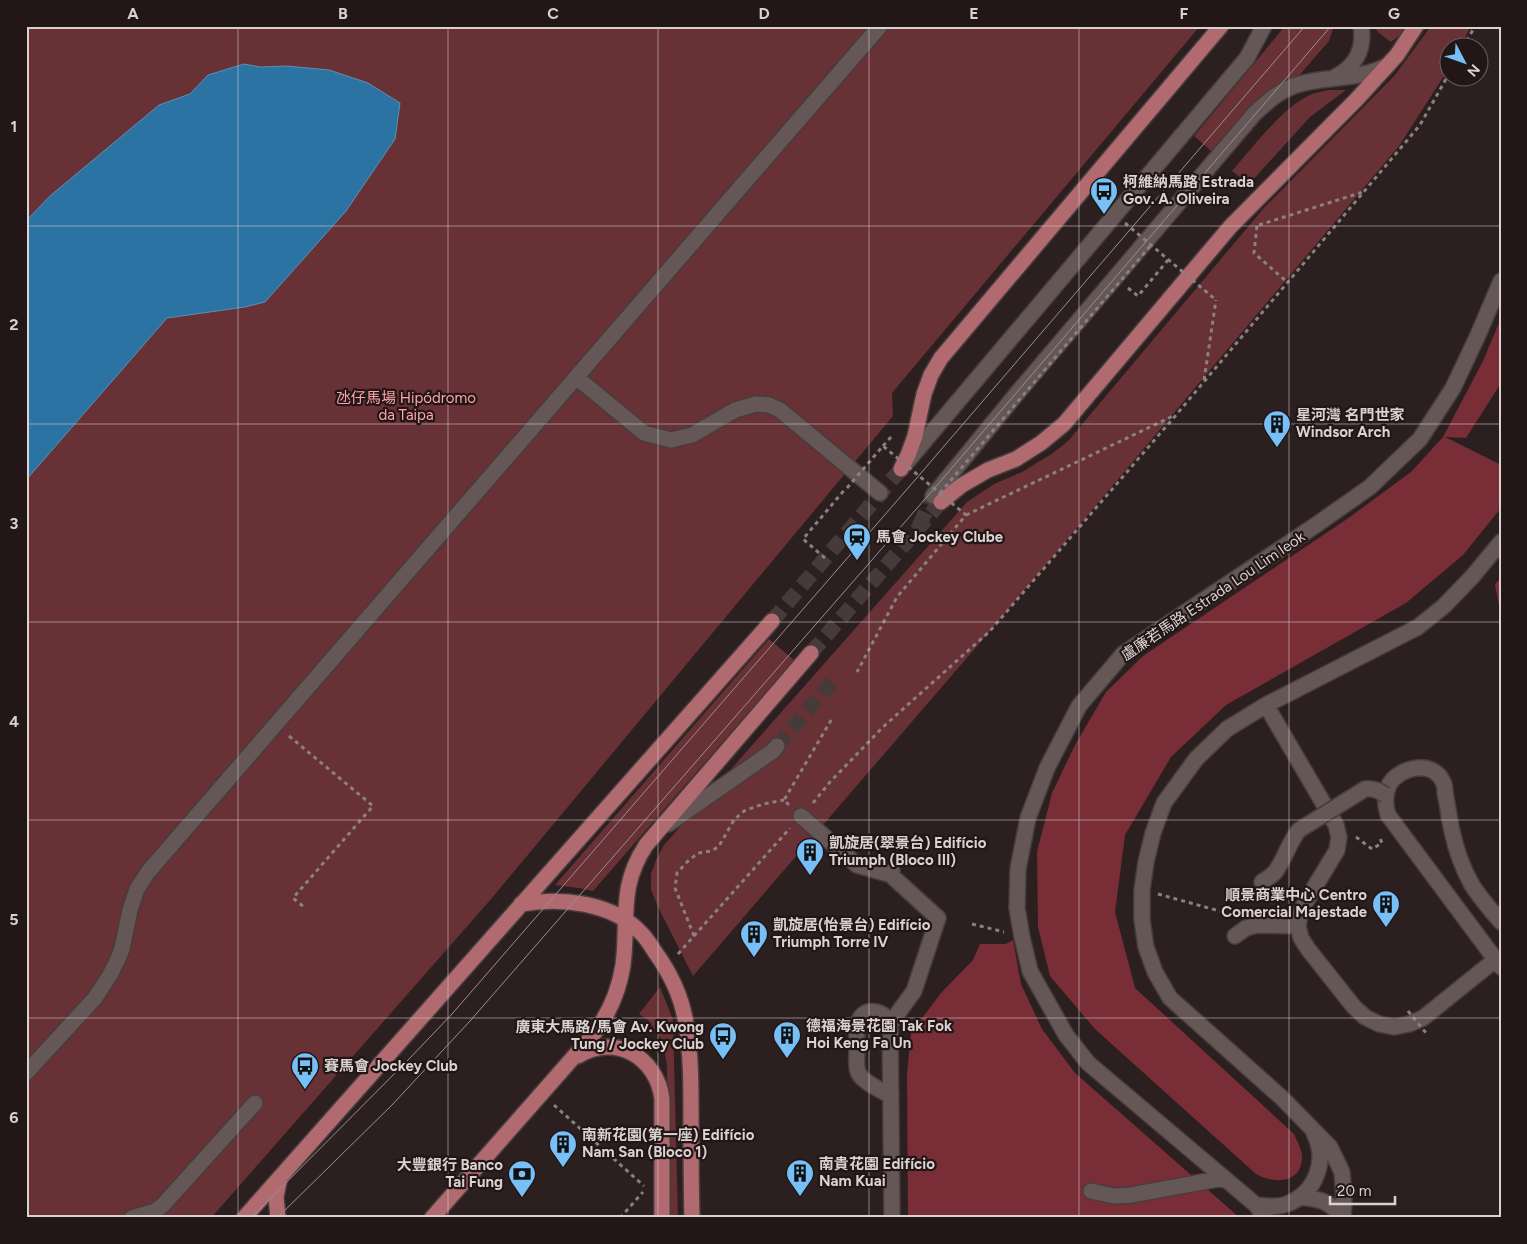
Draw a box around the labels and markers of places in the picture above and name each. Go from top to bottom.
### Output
place label: 柯維納馬路 Estrada Gov. A. Oliveira [1123,173,1254,208]
bus stop icon: 柯維納馬路 Estrada Gov. A. Oliveira [1089,176,1119,215]
place label: 星河灣 名門世家 Windsor Arch [1296,406,1405,441]
building icon: 星河灣 名門世家 Windsor Arch [1262,409,1292,448]
station icon: 馬會 Jockey Clube [842,522,872,561]
place label: 馬會 Jockey Clube [876,528,1004,546]
place label: 凱旋居(翠景台) Edifício Triumph (Bloco III) [829,834,987,869]
building icon: 凱旋居(翠景台) Edifício Triumph (Bloco III) [795,837,825,876]
place label: 順景商業中心 Centro Comercial Majestade [1221,886,1368,921]
building icon: 順景商業中心 Centro Comercial Majestade [1371,889,1401,928]
place label: 凱旋居(怡景台) Edifício Triumph Torre IV [773,916,931,951]
building icon: 凱旋居(怡景台) Edifício Triumph Torre IV [739,919,769,958]
place label: 德福海景花園 Tak Fok Hoi Keng Fa Un [806,1017,952,1052]
place label: 廣東大馬路/馬會 Av. Kwong Tung / Jockey Club [515,1018,704,1053]
building icon: 德福海景花園 Tak Fok Hoi Keng Fa Un [772,1020,802,1059]
bus stop icon: 廣東大馬路/馬會 Av. Kwong Tung / Jockey Club [708,1021,738,1060]
bus stop icon: 賽馬會 Jockey Club [290,1051,320,1090]
place label: 賽馬會 Jockey Club [324,1057,458,1075]
place label: 南新花園(第一座) Edifício Nam San (Bloco 1) [582,1126,755,1161]
building icon: 南新花園(第一座) Edifício Nam San (Bloco 1) [548,1129,578,1168]
place label: 南貴花園 Edifício Nam Kuai [819,1155,935,1190]
place label: 大豐銀行 Banco Tai Fung [397,1156,503,1191]
building icon: 南貴花園 Edifício Nam Kuai [785,1158,815,1197]
bank icon: 大豐銀行 Banco Tai Fung [507,1159,537,1198]

